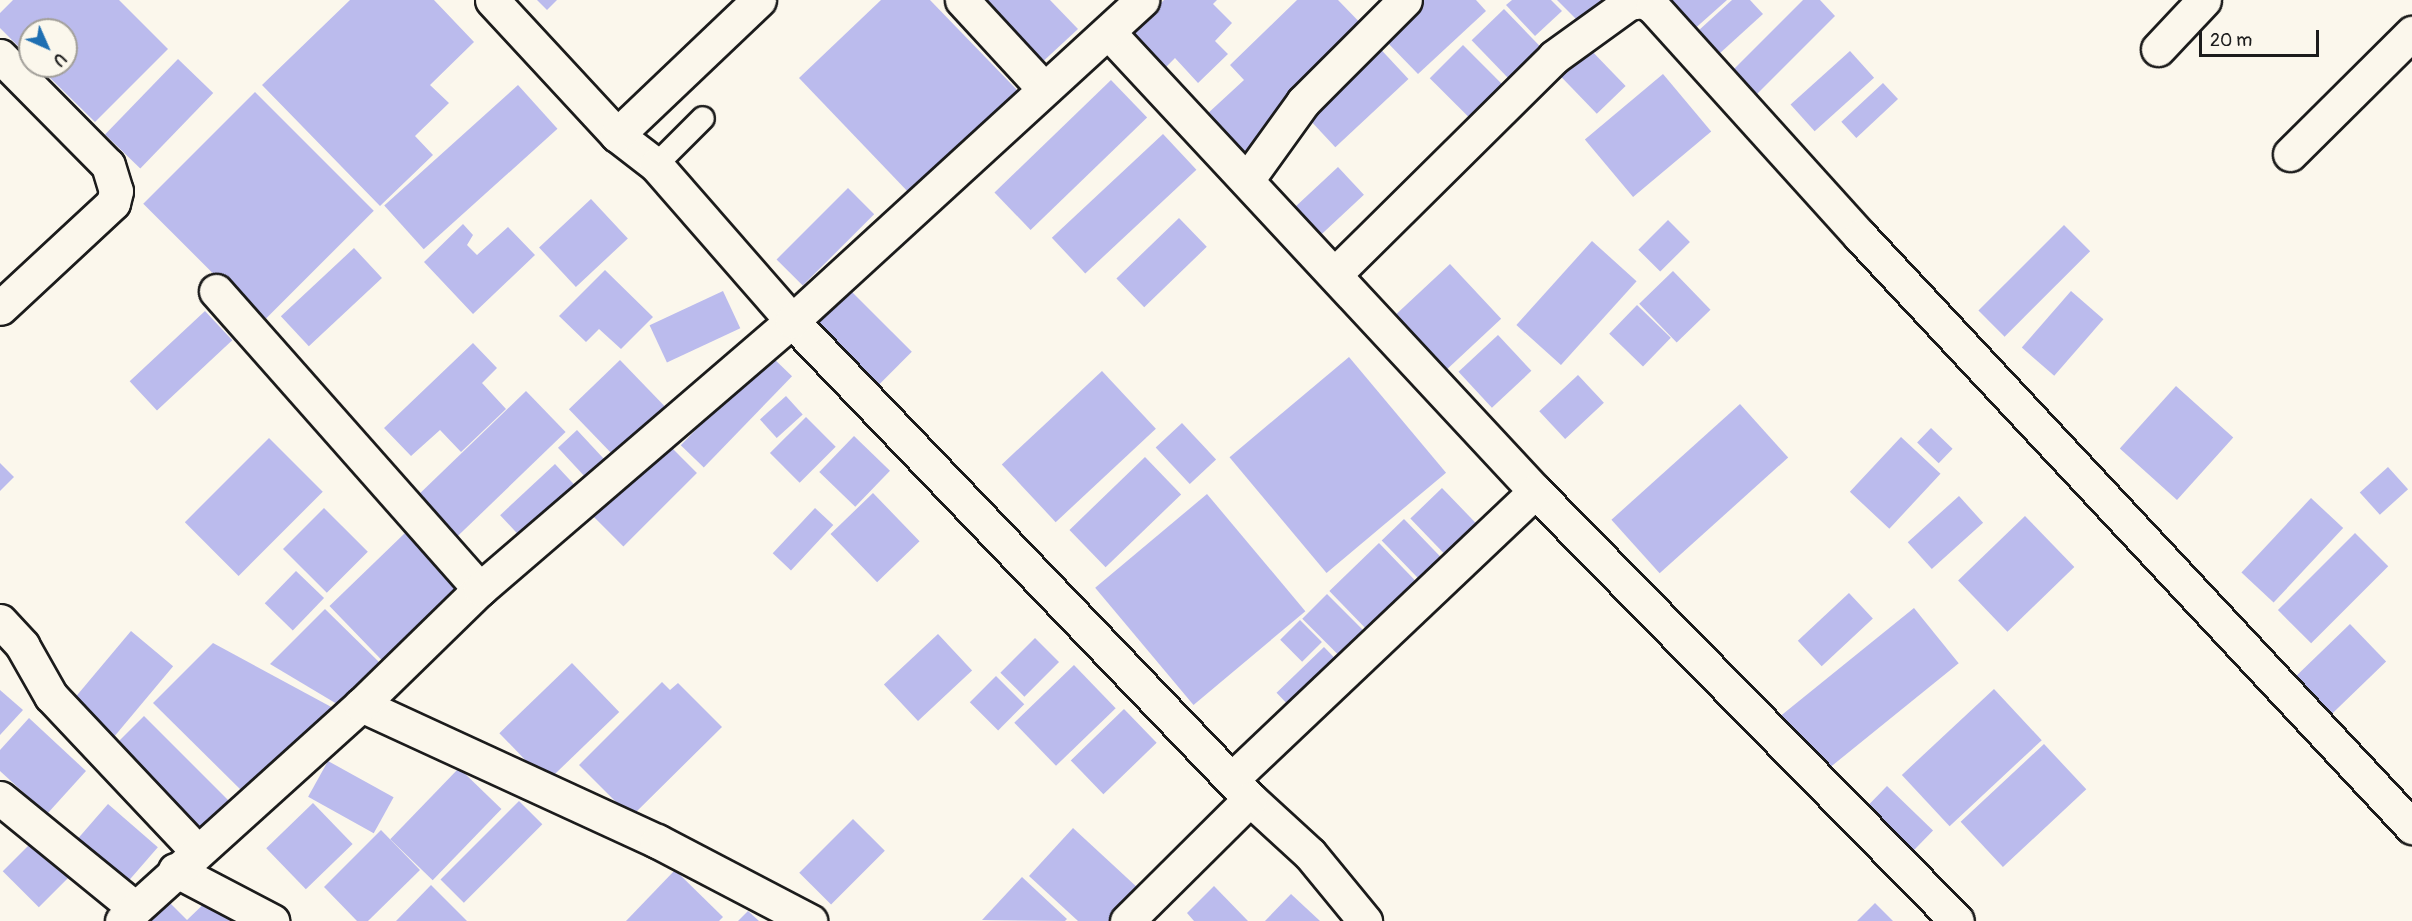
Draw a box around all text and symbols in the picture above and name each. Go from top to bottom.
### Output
north arrow [18,18,78,78]
scale bar [2202,18,2322,56]
text: 20 m [2210,29,2252,52]
text: U [48,48,70,70]

